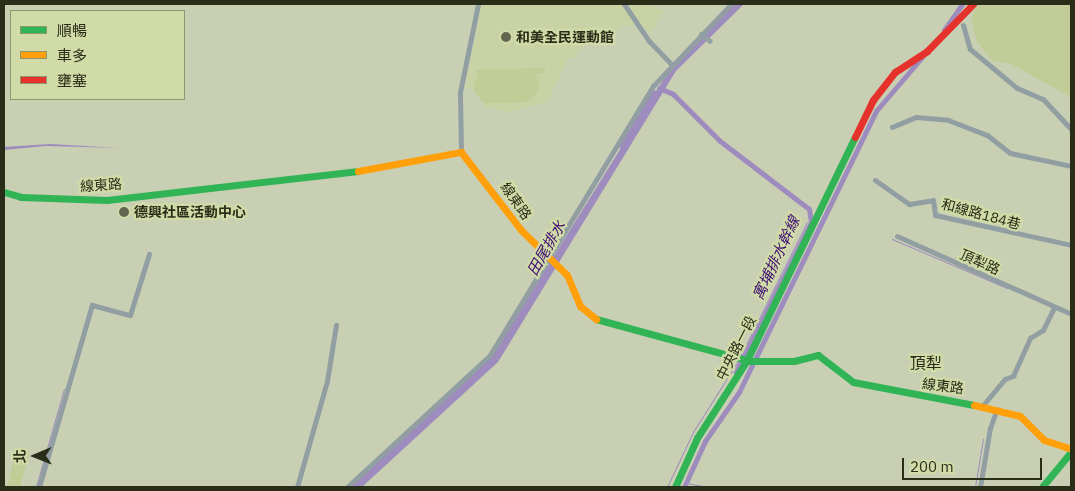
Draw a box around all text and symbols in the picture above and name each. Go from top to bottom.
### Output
legend [10,10,185,100]
text: 順暢 [57,21,87,40]
place label: 和美全民運動館 [516,29,614,45]
marker: 和美全民運動館 [500,31,512,43]
text: 車多 [57,46,87,65]
text: 壅塞 [57,71,87,90]
street label: 線東路 [79,175,123,195]
street label: 線東路 [497,179,535,223]
street label: 和線路184巷 [940,195,1022,233]
place label: 德興社區活動中心 [134,204,246,220]
marker: 德興社區活動中心 [118,206,130,218]
water label: 寓埔排水幹線 [749,213,803,303]
water label: 田尾排水 [523,218,569,278]
street label: 頂犁路 [957,246,1003,278]
street label: 中央路一段 [713,313,759,383]
district label: 頂犁 [910,353,942,373]
street label: 線東路 [921,375,965,397]
north arrow [10,431,60,481]
scale bar [905,448,1045,480]
text: 北 [11,449,29,463]
text: 200 m [910,457,954,476]

